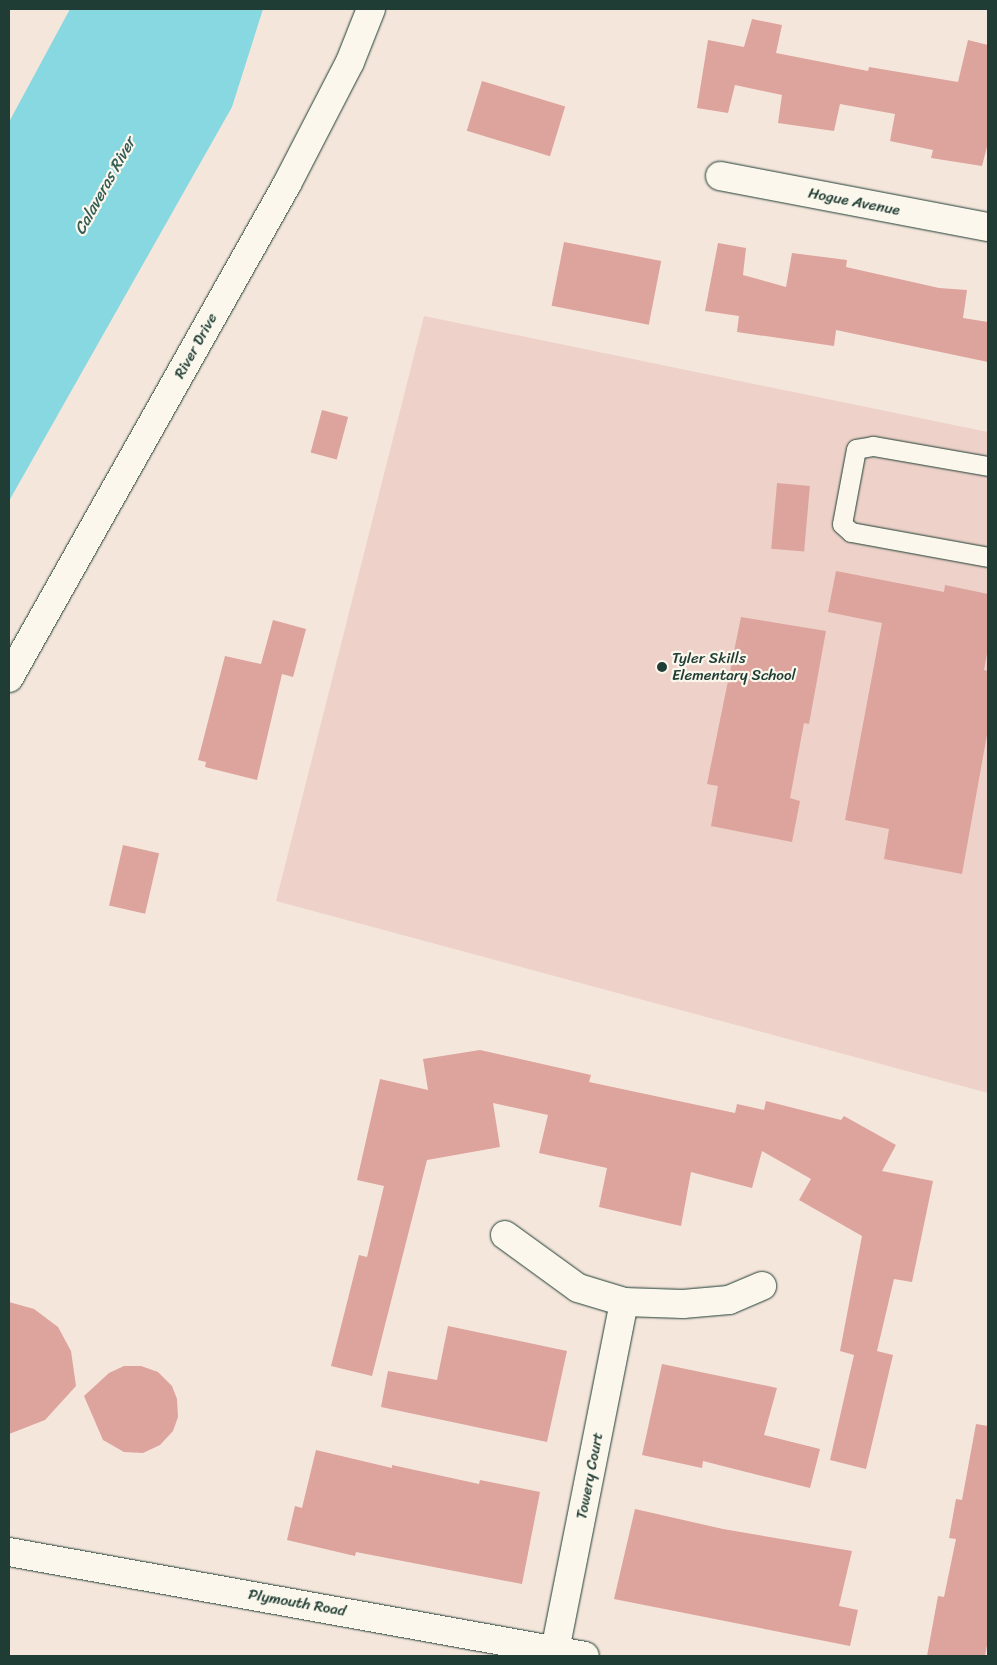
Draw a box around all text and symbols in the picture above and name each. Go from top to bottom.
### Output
water label: Calaveras River [70,134,140,238]
street label: Hogue Avenue [807,184,901,220]
street label: River Drive [171,310,221,382]
place label: Tyler Skills Elementary School [672,649,796,684]
marker: Tyler Skills Elementary School [656,661,668,673]
street label: Towery Court [573,1431,607,1521]
street label: Plymouth Road [247,1586,347,1620]

